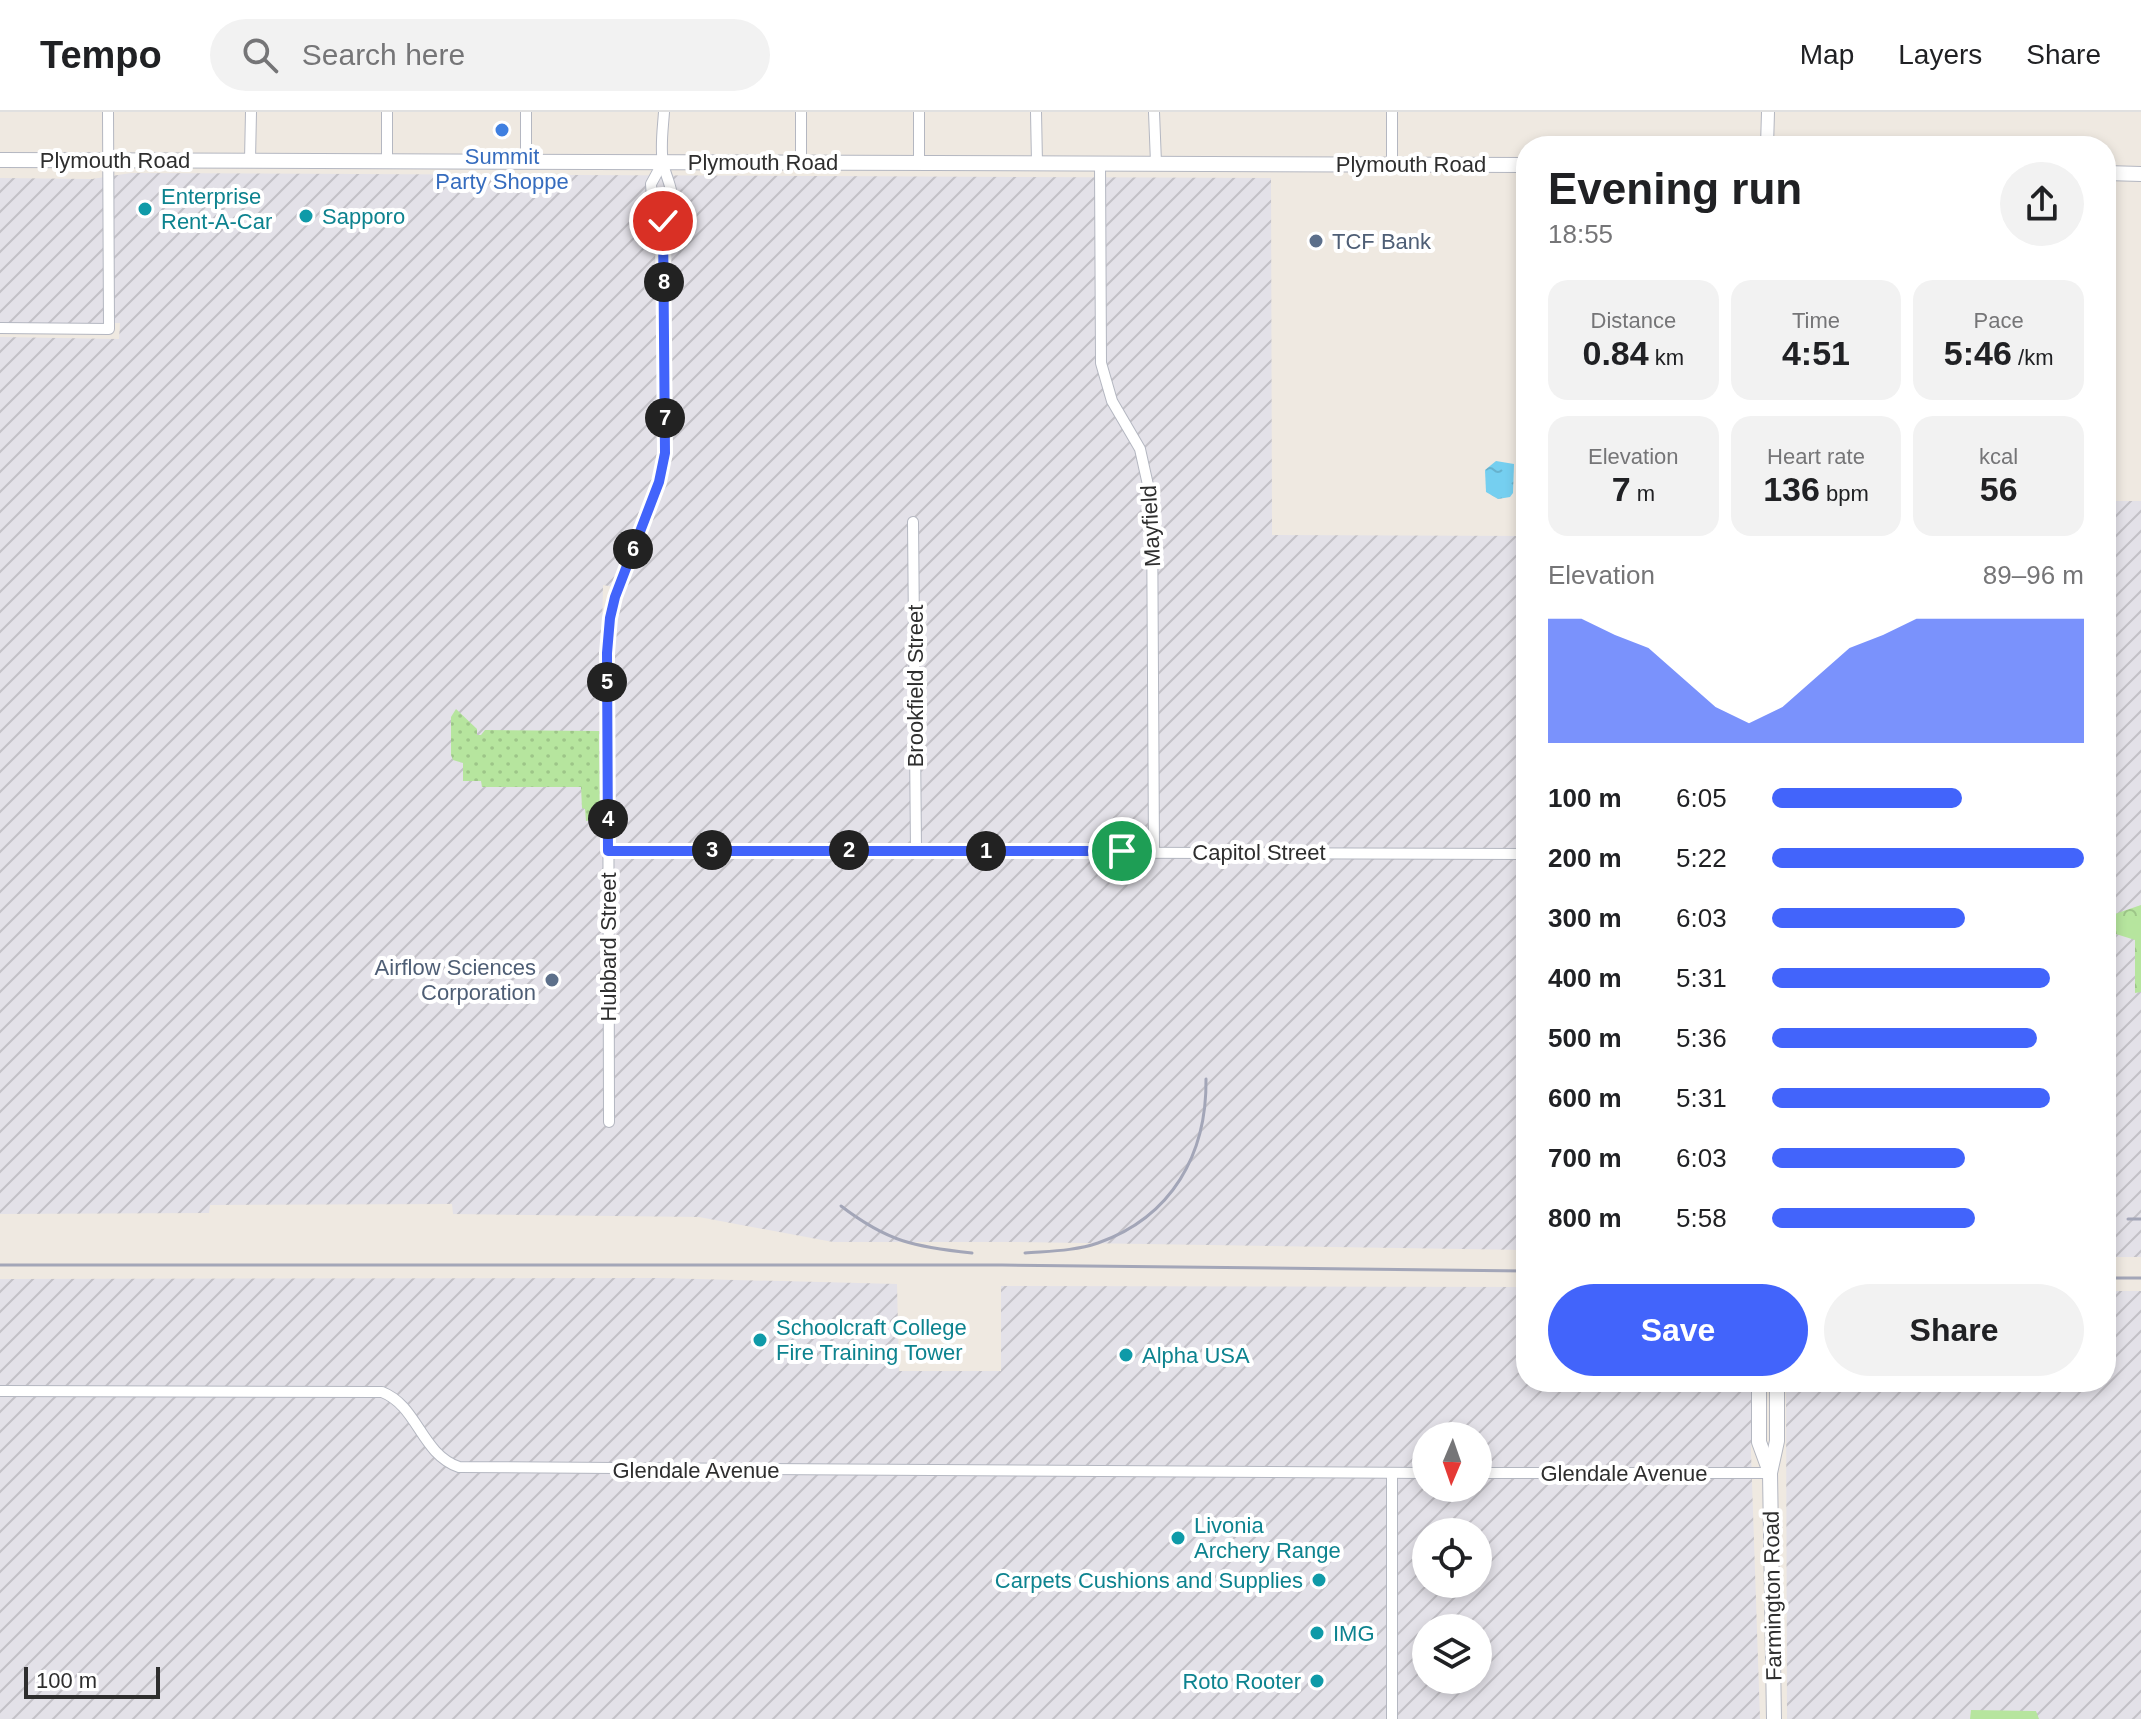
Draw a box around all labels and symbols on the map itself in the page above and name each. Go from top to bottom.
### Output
marker: Summit Party Shoppe [493,121,511,139]
place label: Summit Party Shoppe [435,144,569,194]
street label: Plymouth Road [40,148,190,173]
street label: Plymouth Road [688,150,838,175]
street label: Plymouth Road [1336,152,1486,177]
place label: Enterprise Rent-A-Car [161,184,272,234]
pin [629,187,697,255]
marker: Enterprise Rent-A-Car [136,200,154,218]
place label: Sapporo [322,204,405,229]
marker: Sapporo [297,207,315,225]
place label: TCF Bank [1332,229,1432,254]
marker: TCF Bank [1307,232,1325,250]
pin: 8 [644,262,684,302]
pin: 7 [645,398,685,438]
street label: Mayfield [1136,484,1165,568]
pin: 6 [613,529,653,569]
street label: Brookfield Street [903,605,928,767]
pin: 5 [587,662,627,702]
pin: 4 [588,799,628,839]
pin [1088,817,1156,885]
pin: 3 [692,830,732,870]
pin: 2 [829,830,869,870]
pin: 1 [966,831,1006,871]
street label: Capitol Street [1192,840,1326,865]
street label: Hubbard Street [596,872,621,1022]
place label: Airflow Sciences Corporation [375,955,536,1005]
marker: Airflow Sciences Corporation [543,971,561,989]
place label: Schoolcraft College Fire Training Tower [776,1315,967,1365]
marker: Schoolcraft College Fire Training Tower [751,1331,769,1349]
place label: Alpha USA [1142,1343,1250,1368]
marker: Alpha USA [1117,1346,1135,1364]
north arrow [1412,1422,1492,1502]
street label: Glendale Avenue [612,1458,780,1483]
street label: Glendale Avenue [1540,1461,1708,1486]
street label: Farmington Road [1759,1511,1786,1681]
place label: Livonia Archery Range [1194,1513,1341,1563]
marker: Livonia Archery Range [1169,1529,1187,1547]
place label: Carpets Cushions and Supplies [995,1568,1303,1593]
marker: Carpets Cushions and Supplies [1310,1571,1328,1589]
place label: IMG [1333,1621,1375,1646]
marker: IMG [1308,1624,1326,1642]
scale bar [24,1663,160,1699]
place label: Roto Rooter [1182,1669,1301,1694]
marker: Roto Rooter [1308,1672,1326,1690]

